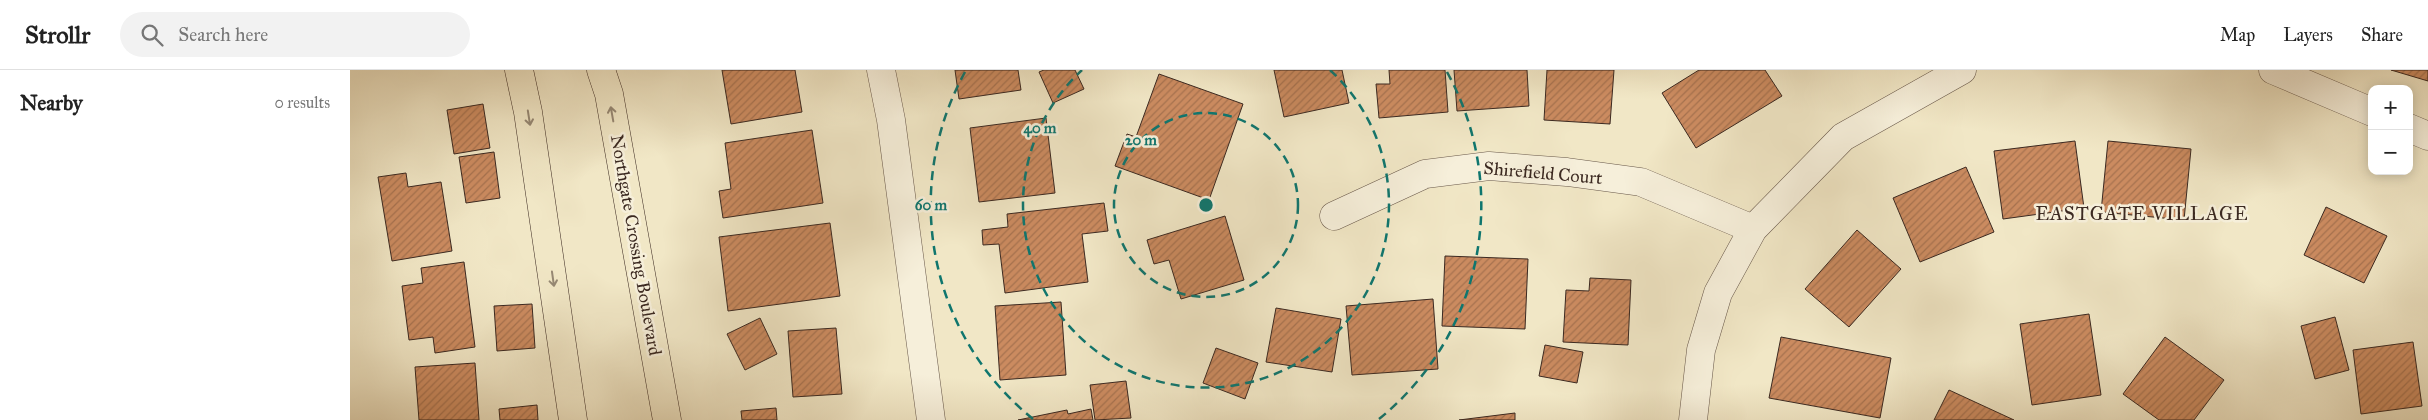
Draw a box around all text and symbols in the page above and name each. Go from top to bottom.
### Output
search box [120,12,470,57]
text: Strollr [25,20,90,50]
icon: search [138,21,166,49]
text: Search here [178,23,268,46]
text: Map [2220,24,2255,46]
text: Layers [2283,24,2333,46]
text: Share [2361,24,2403,46]
map controls [2368,85,2413,175]
button: + [2368,85,2413,130]
text: Nearby [20,90,83,116]
text: 0 results [275,93,330,112]
one-way arrow [607,106,617,122]
one-way arrow [524,109,534,125]
text: 40 m [1024,119,1057,138]
button: − [2368,130,2413,175]
text: 20 m [1125,131,1157,149]
street label: Northgate Crossing Boulevard [605,133,666,357]
street label: Shirefield Court [1483,157,1604,189]
text: 60 m [915,196,948,214]
centre of rings [1197,196,1215,214]
district label: EASTGATE VILLAGE [2035,202,2249,225]
one-way arrow [548,270,558,286]

